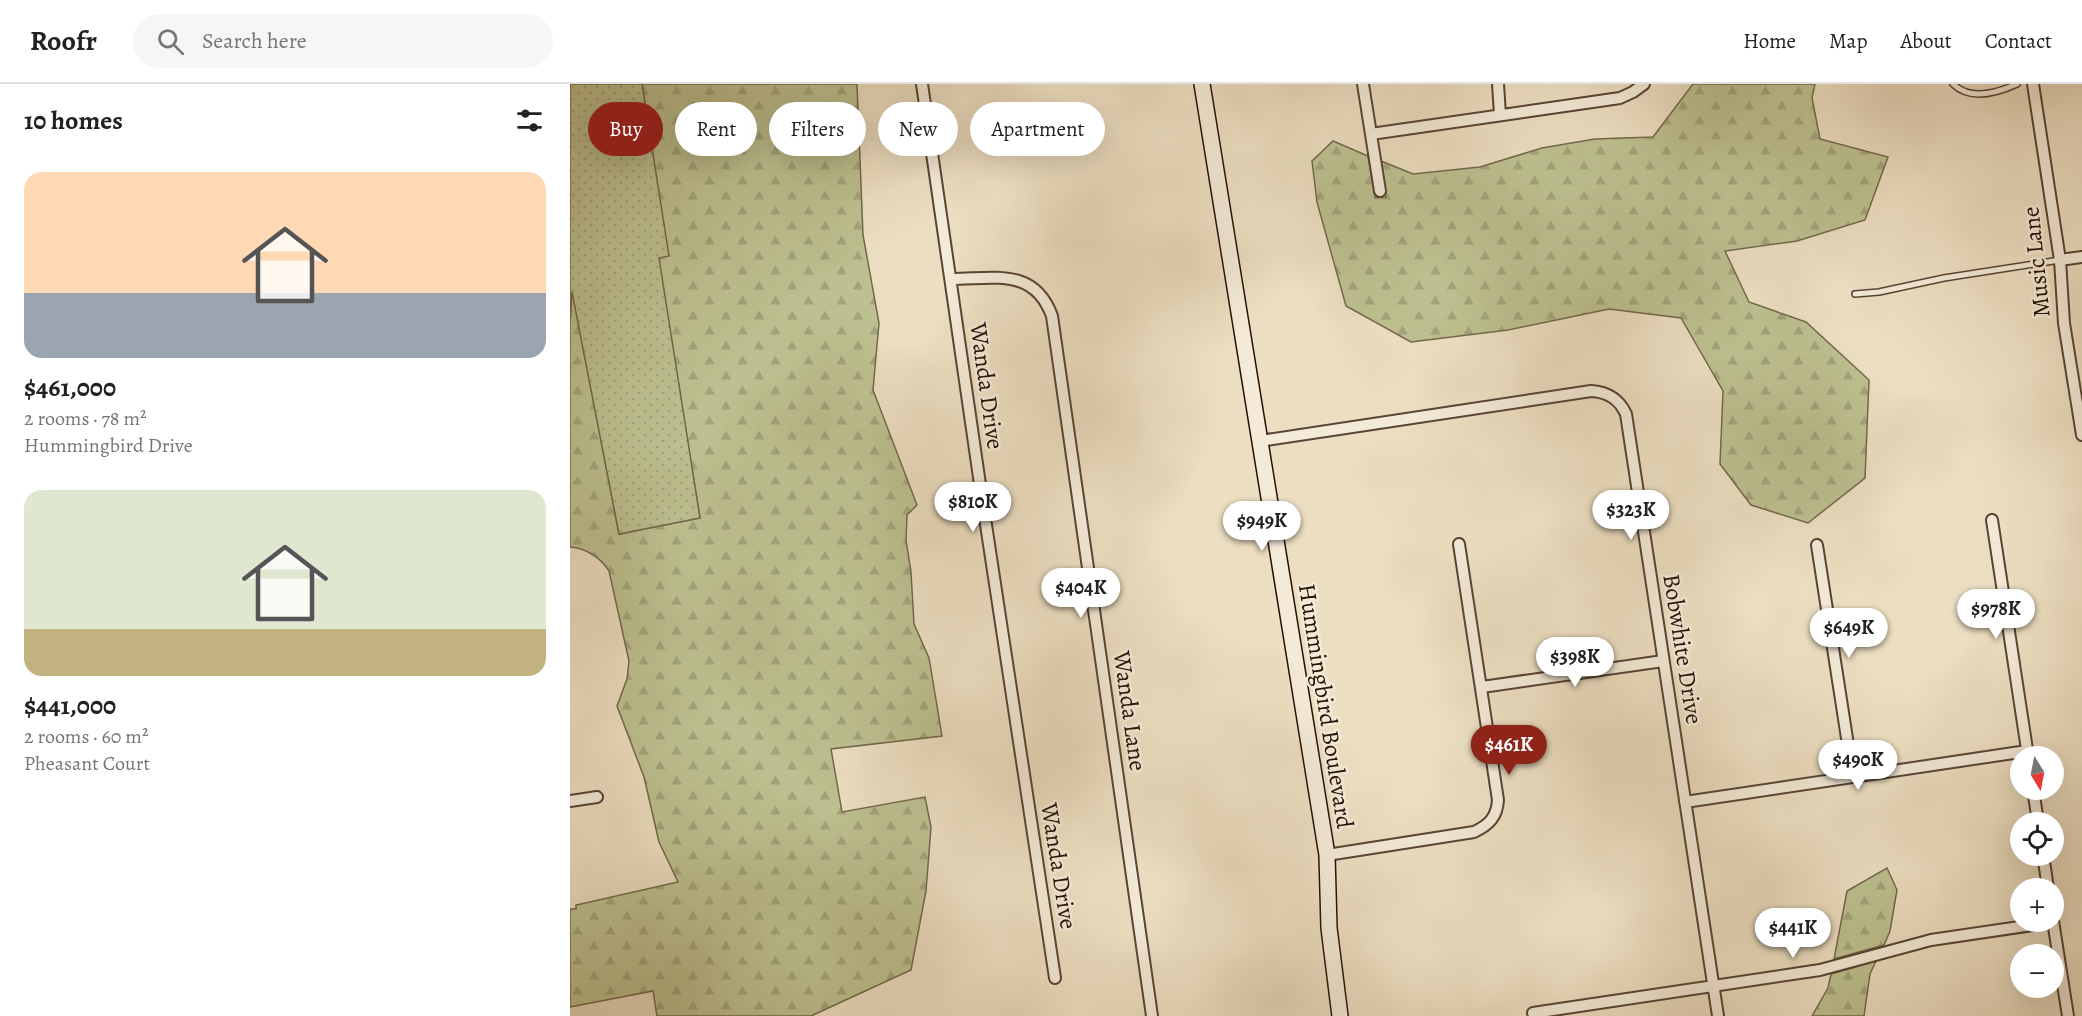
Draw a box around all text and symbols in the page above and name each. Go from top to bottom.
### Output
search box [133,14,553,68]
text: Roofr [30,22,97,60]
icon: search [154,25,187,58]
text: Search here [202,26,307,56]
text: Home [1743,27,1796,55]
text: Map [1829,27,1867,55]
text: About [1900,27,1952,55]
text: Contact [1985,27,2052,55]
chip: Buy [588,102,663,156]
chip: Rent [675,102,757,156]
chip: Filters [769,102,866,156]
chip: New [878,102,958,156]
chip: Apartment [970,102,1105,156]
text: 10 homes [24,103,123,138]
icon: filters [513,104,546,137]
street label: Music Lane [2014,205,2058,319]
icon: home [231,211,339,319]
street label: Wanda Drive [962,320,1012,451]
text: $461,000 [24,370,116,405]
text: 2 rooms · 78 m² [24,405,147,432]
text: Hummingbird Drive [24,432,193,459]
pin: $810K [931,482,1015,533]
text: $810K [948,488,998,515]
pin: $323K [1589,490,1673,541]
text: $323K [1606,496,1656,523]
pin: $949K [1220,501,1304,552]
text: $949K [1237,507,1287,534]
icon: home [231,529,339,637]
pin: $404K [1039,568,1123,619]
street label: Bobwhite Drive [1655,572,1711,726]
text: $404K [1055,574,1107,601]
street label: Hummingbird Boulevard [1291,581,1361,831]
pin: $978K [1954,589,2038,640]
text: $978K [1971,595,2021,622]
pin: $649K [1807,608,1891,659]
text: $649K [1824,614,1874,641]
pin: $398K [1533,637,1617,688]
text: $398K [1550,643,1600,670]
street label: Wanda Lane [1106,648,1154,773]
text: $441,000 [24,688,116,723]
text: 2 rooms · 60 m² [24,723,148,750]
pin: $461K [1467,725,1551,776]
text: $461K [1485,731,1533,758]
pin: $490K [1816,740,1900,791]
text: $490K [1832,746,1884,773]
north arrow [2010,746,2064,800]
map controls [2010,746,2064,998]
text: Pheasant Court [24,750,150,777]
street label: Wanda Drive [1033,800,1085,931]
button: locate [2010,812,2064,866]
button: + [2010,878,2064,932]
pin: $441K [1751,908,1835,959]
text: $441K [1769,914,1817,941]
button: − [2010,944,2064,998]

